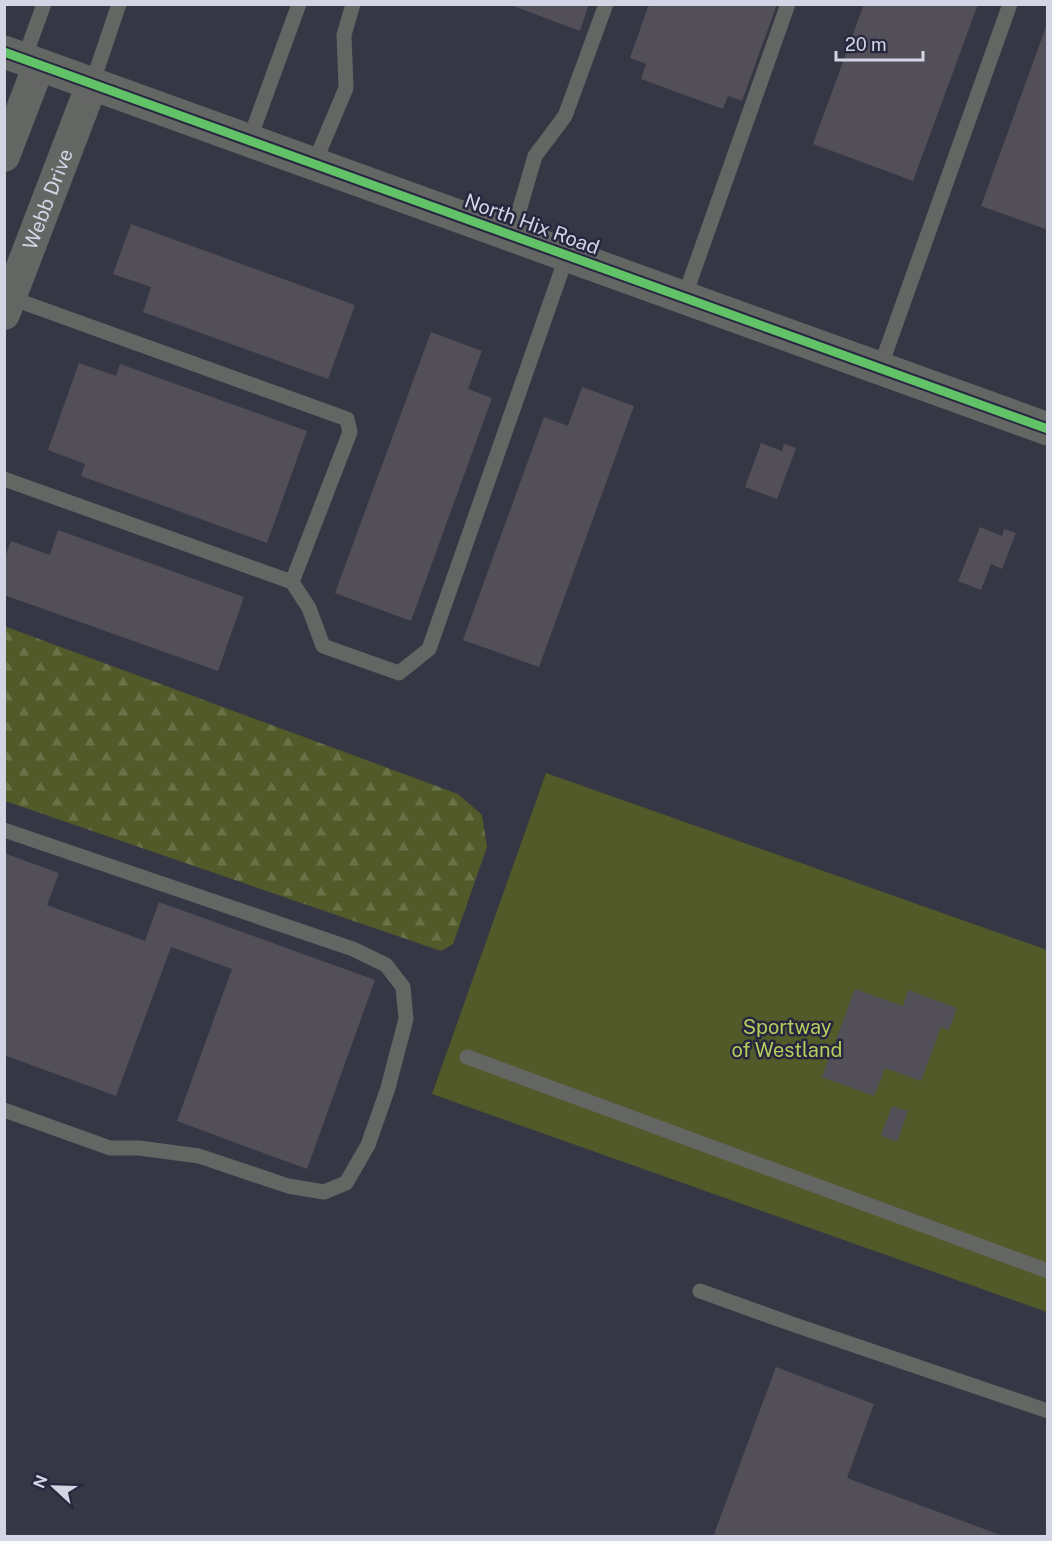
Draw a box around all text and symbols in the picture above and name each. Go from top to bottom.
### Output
scale bar [836,24,923,62]
text: 20 m [845,34,887,55]
street label: Webb Drive [18,145,78,253]
street label: North Hix Road [461,188,603,260]
park label: Sportway of Westland [732,1015,842,1062]
north arrow [24,1457,84,1517]
text: N [29,1472,52,1491]

